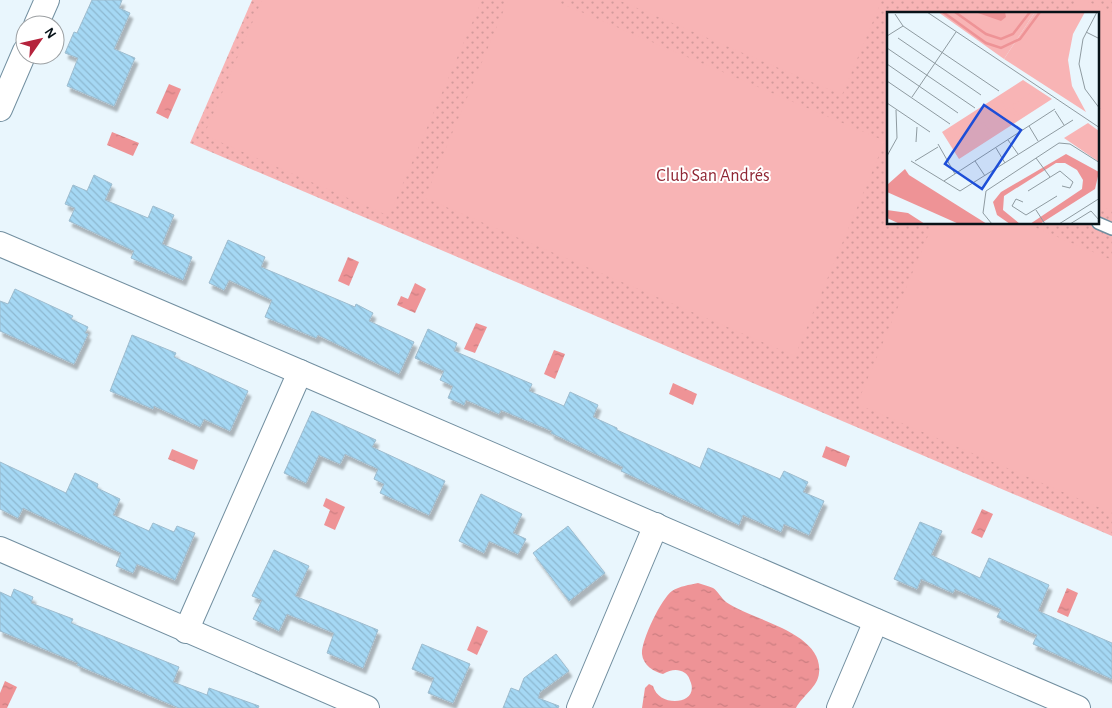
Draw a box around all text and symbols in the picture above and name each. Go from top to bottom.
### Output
inset map [887,12,1100,225]
north arrow [15,15,65,65]
text: N [41,25,58,41]
park label: Club San Andrés [656,167,770,185]

